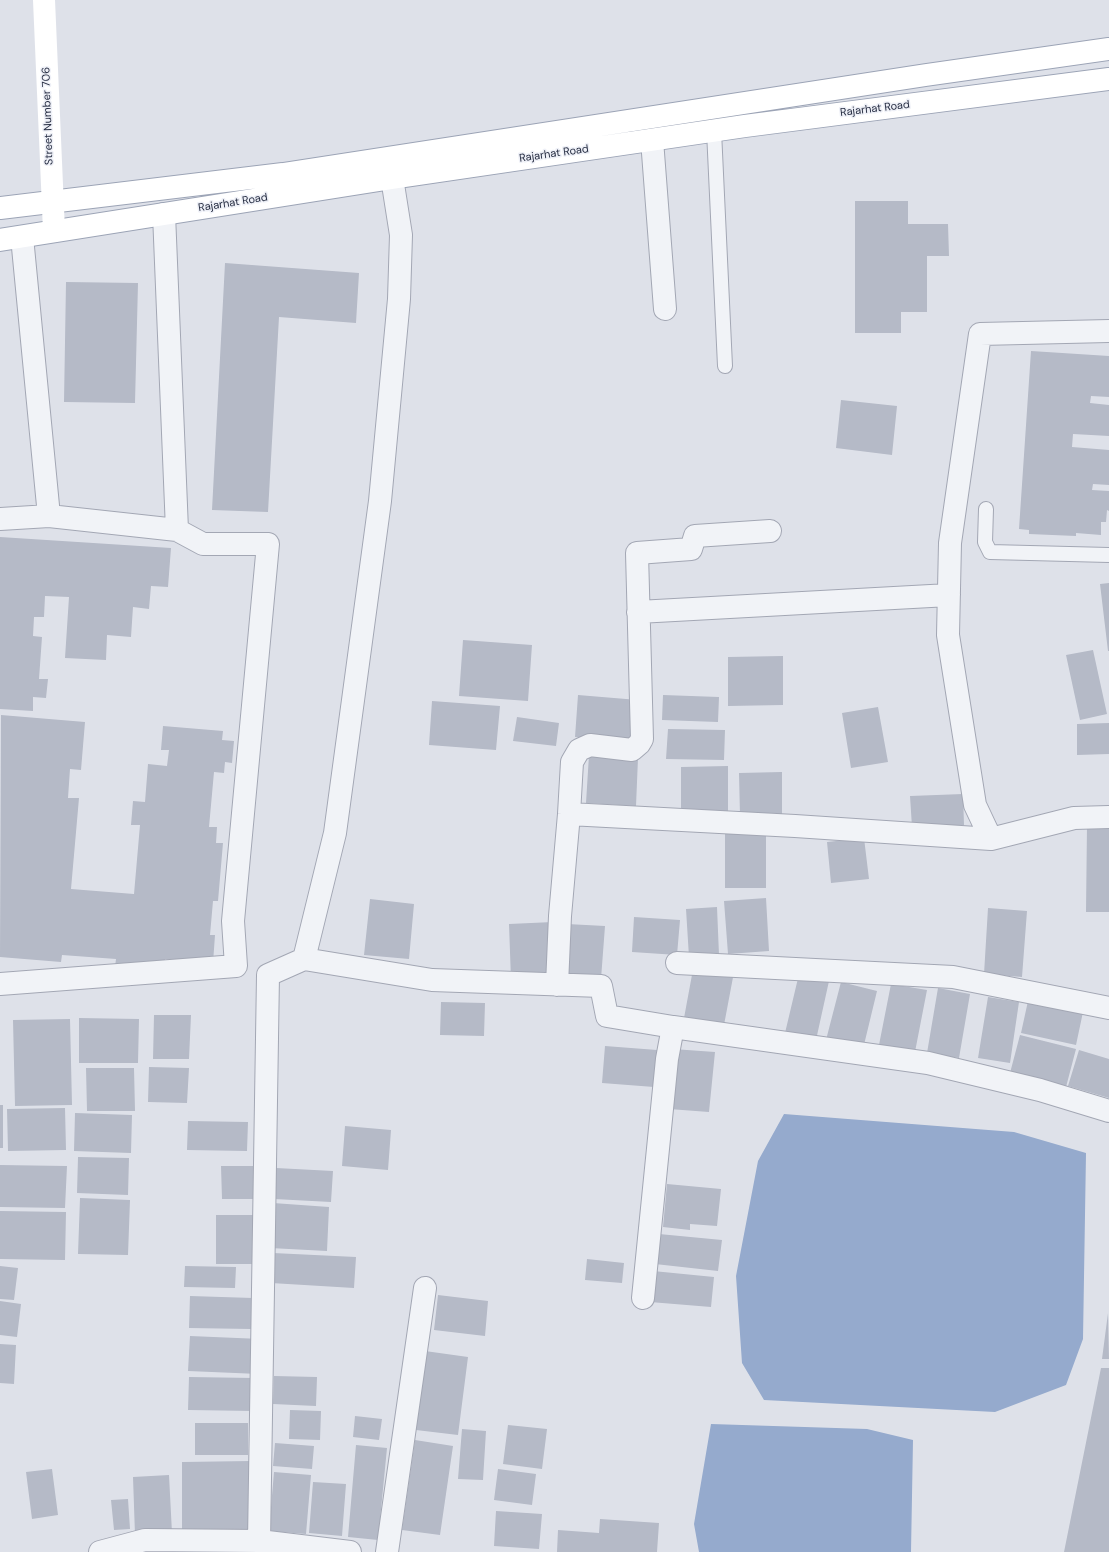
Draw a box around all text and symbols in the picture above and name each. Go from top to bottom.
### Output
street label: Street Number 706 [40,67,56,165]
street label: Rajarhat Road [839,98,911,120]
street label: Rajarhat Road [518,143,590,165]
street label: Rajarhat Road [197,191,269,215]

